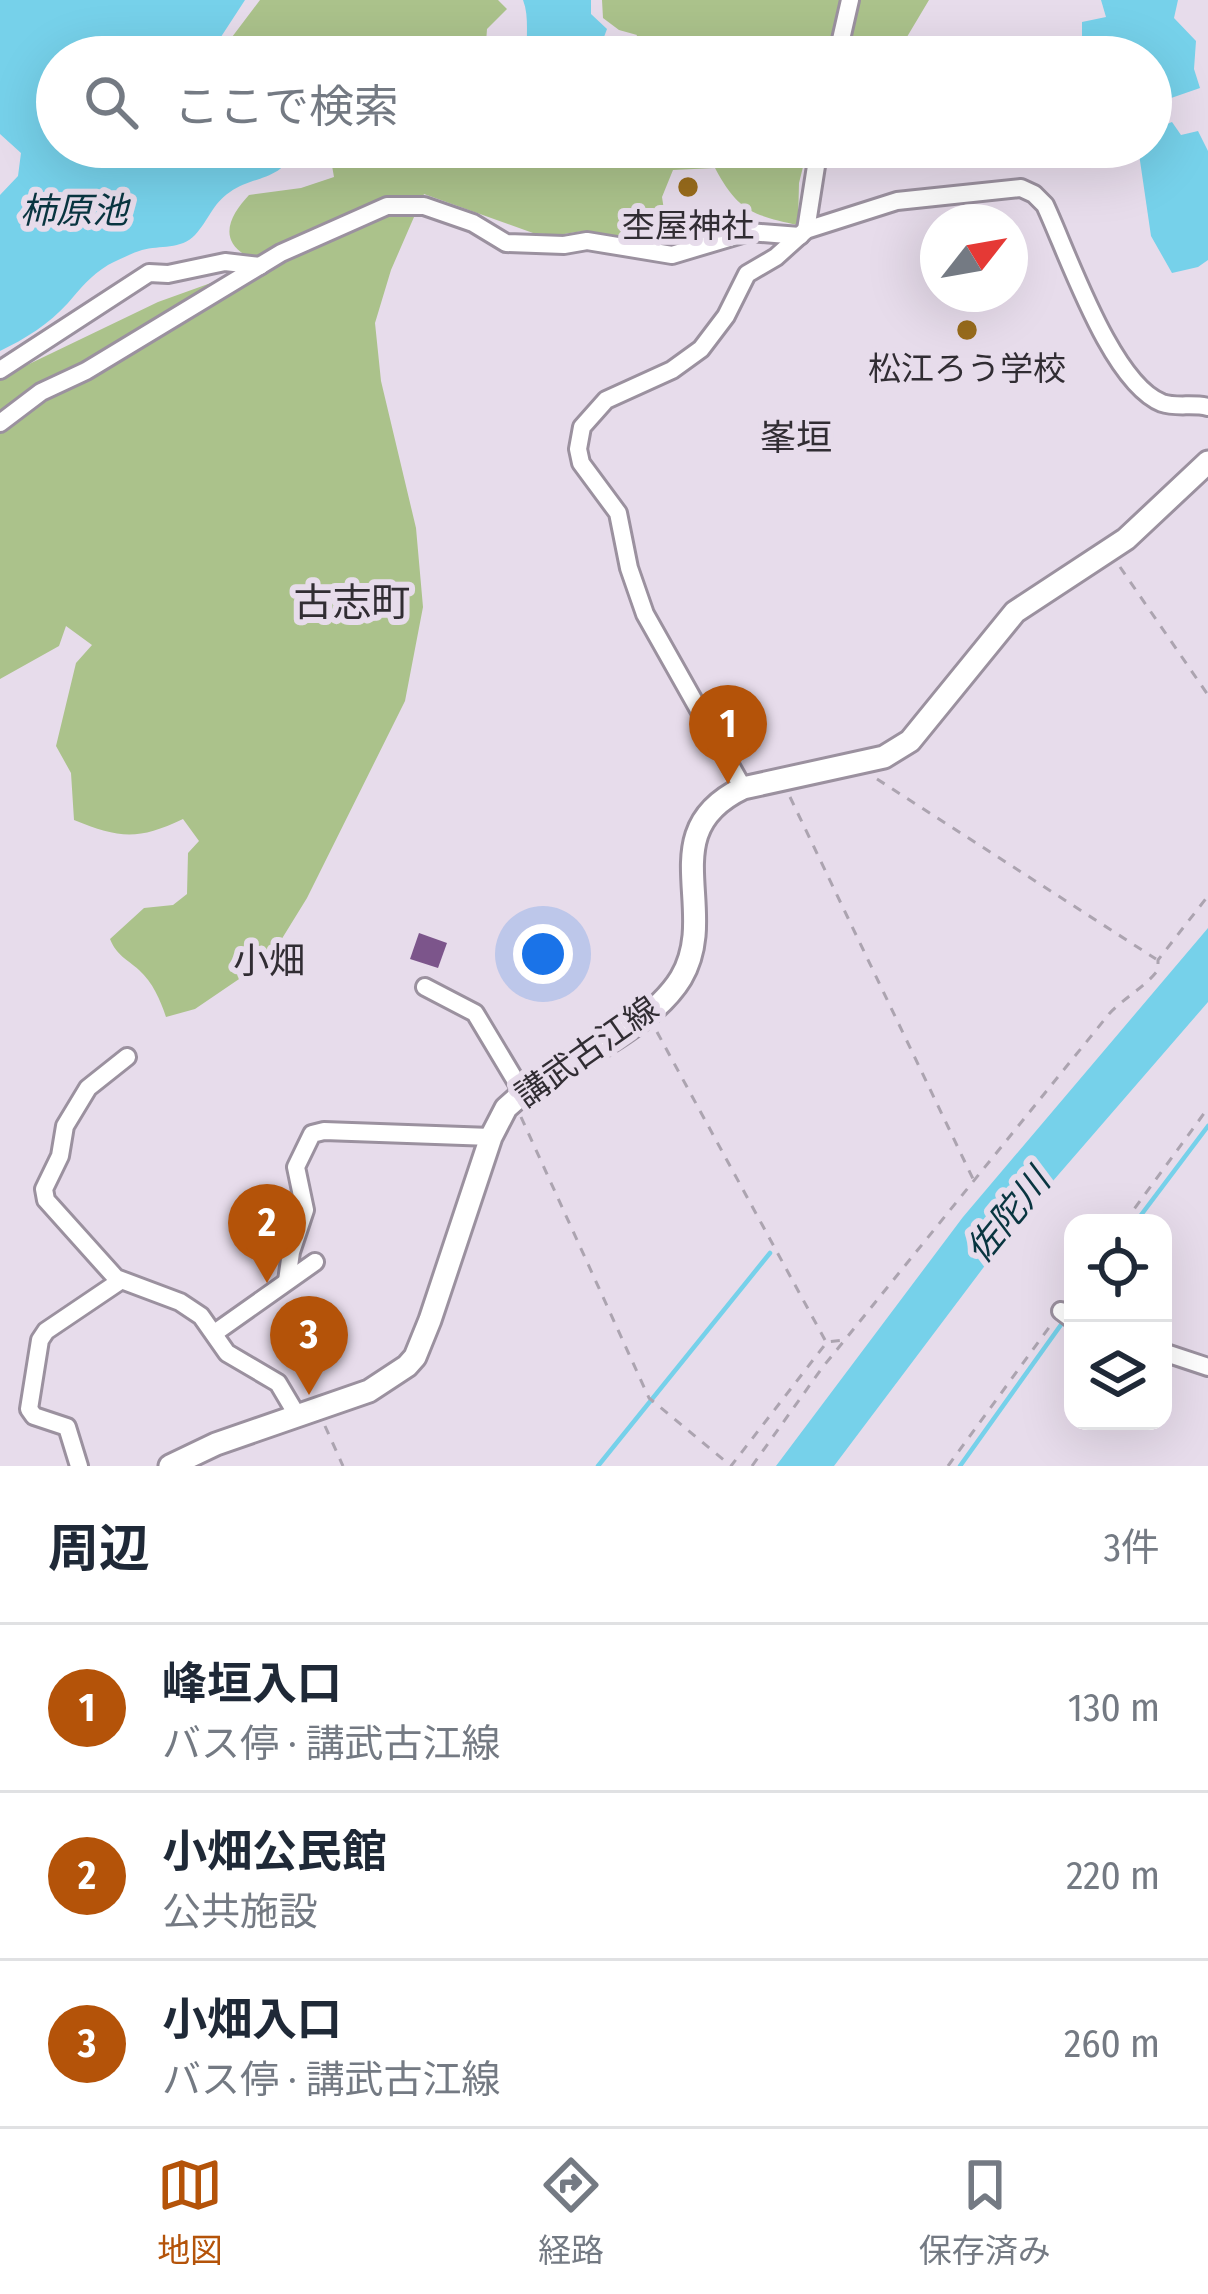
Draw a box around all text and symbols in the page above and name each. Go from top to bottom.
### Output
search box [36,36,1172,168]
icon: search [78,69,144,135]
text: ここで検索 [174,80,399,134]
marker: 杢屋神社 [675,174,701,200]
water label: 柿原池 [20,189,131,233]
north arrow [920,204,1028,312]
place label: 杢屋神社 [622,206,754,246]
marker: 松江ろう学校 [954,317,980,343]
place label: 松江ろう学校 [868,349,1066,389]
district label: 峯垣 [760,416,832,460]
district label: 古志町 [293,580,411,626]
pin: 1 [689,685,767,784]
your location [513,924,573,984]
district label: 小畑 [233,939,305,983]
street label: 講武古江線 [508,988,666,1116]
water label: 佐陀川 [957,1157,1062,1272]
pin: 2 [228,1184,306,1283]
map controls [1064,1214,1172,1430]
button: locate [1064,1214,1172,1322]
pin: 3 [270,1296,348,1395]
button: layers [1064,1322,1172,1430]
text: 周辺 [48,1518,150,1580]
text: 3件 [1103,1525,1160,1571]
text: 峰垣入口 [162,1657,342,1711]
text: 1 [79,1685,95,1731]
text: 130 m [1068,1685,1160,1731]
text: バス停 · 講武古江線 [162,1721,501,1767]
text: 小畑公民館 [162,1825,387,1879]
text: 2 [78,1853,96,1899]
text: 220 m [1066,1853,1160,1899]
text: 公共施設 [162,1889,318,1935]
text: 小畑入口 [162,1993,342,2047]
text: 3 [78,2021,96,2067]
text: 260 m [1064,2021,1160,2067]
text: バス停 · 講武古江線 [162,2057,501,2103]
tab: 地図 [157,2152,223,2272]
tab: 経路 [538,2152,604,2272]
tab: 保存済み [919,2152,1051,2272]

